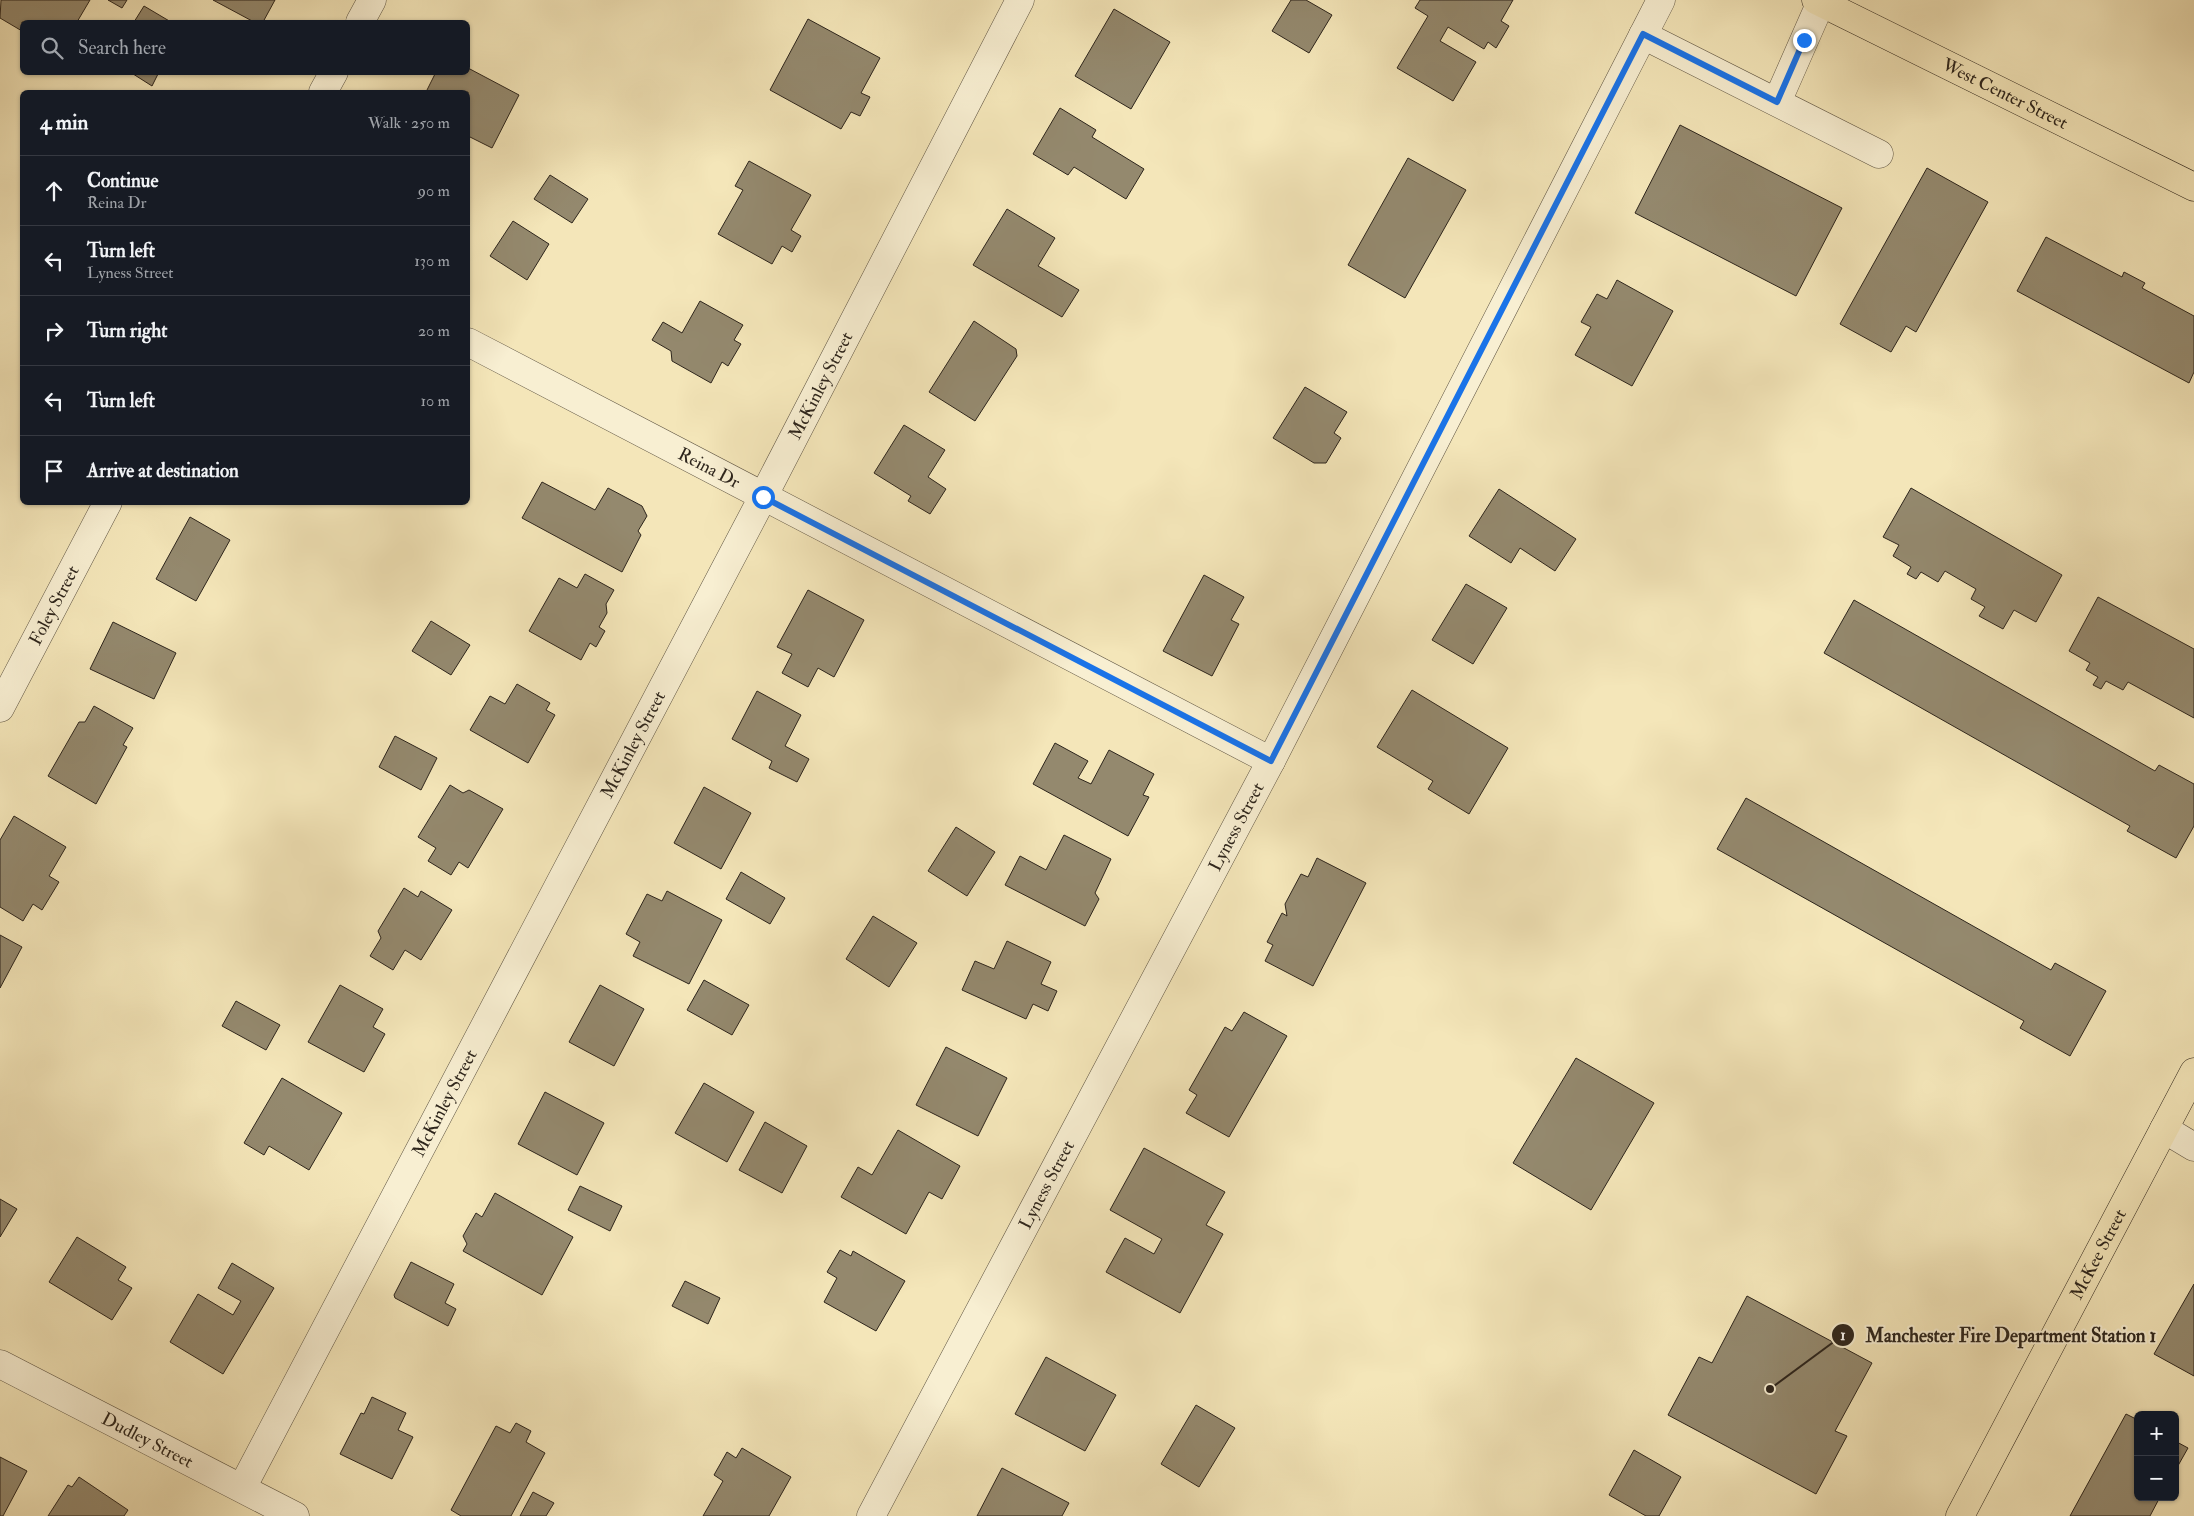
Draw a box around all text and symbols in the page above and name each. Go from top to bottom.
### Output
search box [20,20,470,75]
route end [1793,29,1816,52]
icon: search [38,34,66,62]
text: Search here [78,36,166,60]
street label: West Center Street [1937,53,2072,135]
text: 4 min [40,109,88,136]
text: Walk · 250 m [368,113,450,133]
text: Continue [87,169,158,193]
icon: ahead [40,177,68,205]
text: 90 m [418,181,450,201]
text: Reina Dr [87,193,146,213]
text: Turn left [87,239,155,263]
icon: left [40,247,68,275]
text: 130 m [414,251,450,271]
text: Lyness Street [87,263,173,283]
icon: right [40,317,68,345]
text: Turn right [87,319,167,343]
text: 20 m [418,321,450,341]
street label: McKinley Street [784,328,858,444]
icon: left [40,387,68,415]
text: Turn left [87,389,155,413]
text: 10 m [420,391,450,411]
street label: Reina Dr [674,443,744,494]
icon: arrive [40,457,68,485]
text: Arrive at destination [87,459,239,483]
route start [752,486,775,509]
street label: Foley Street [24,562,85,649]
street label: McKinley Street [596,687,671,802]
street label: Lyness Street [1204,778,1270,875]
street label: McKinley Street [407,1045,483,1161]
street label: Lyness Street [1014,1136,1080,1233]
street label: McKee Street [2065,1205,2132,1303]
callout: Manchester Fire Department Station 1 [1831,1318,2166,1352]
text: Manchester Fire Department Station 1 [1865,1324,2157,1349]
text: 1 [1840,1326,1846,1345]
street label: Dudley Street [98,1407,197,1474]
map controls [2134,1411,2179,1501]
button: + [2134,1411,2179,1456]
button: − [2134,1456,2179,1501]

